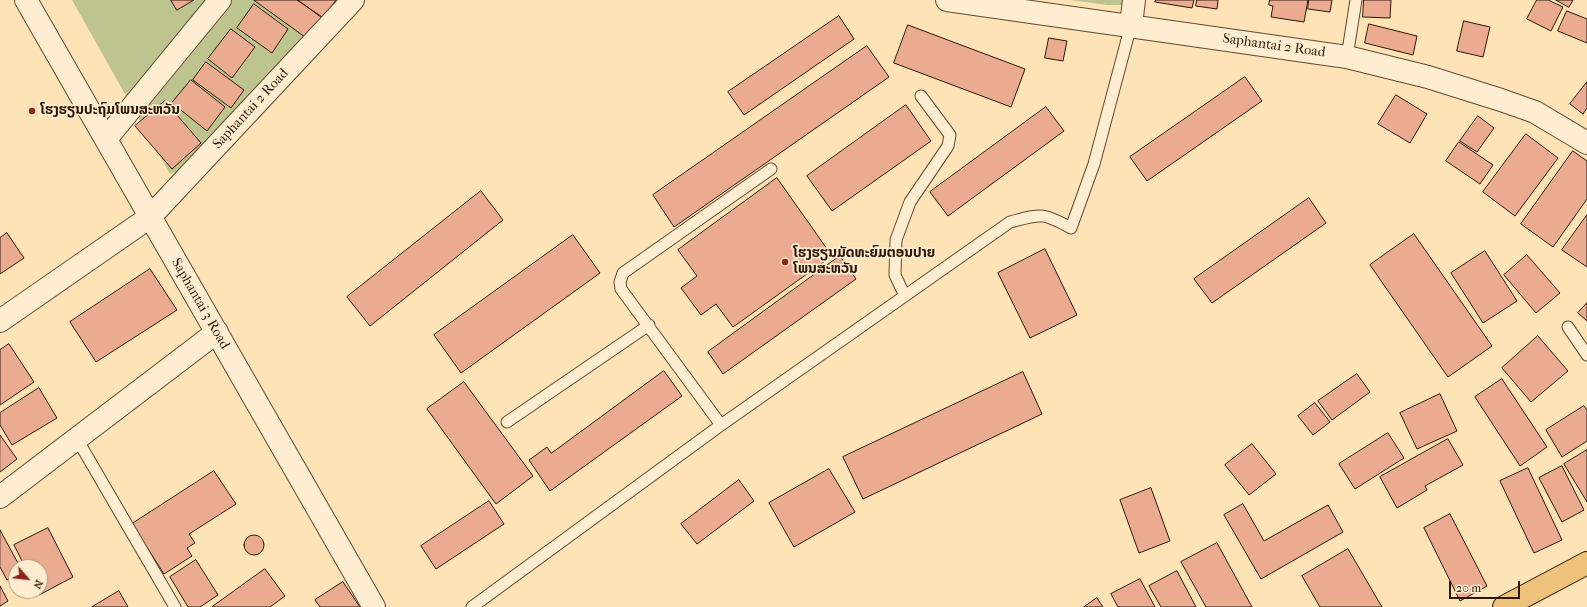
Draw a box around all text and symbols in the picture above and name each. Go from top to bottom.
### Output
street label: Saphantai 2 Road [1222,30,1326,62]
street label: Saphantai 2 Road [210,65,292,153]
place label: ໂຮງຮຽນປະຖົມໂພນສະຫວັນ [40,103,180,119]
marker: ໂຮງຮຽນປະຖົມໂພນສະຫວັນ [27,106,37,116]
place label: ໂຮງຮຽນມັດທະຍົມຕອນປາຍ ໂພນສະຫວັນ [793,246,935,278]
street label: Saphantai 3 Road [167,256,233,352]
marker: ໂຮງຮຽນມັດທະຍົມຕອນປາຍ ໂພນສະຫວັນ [780,257,790,267]
north arrow [8,559,48,599]
scale bar [1451,573,1522,599]
text: N [30,578,46,591]
text: 20 m [1456,581,1481,595]

